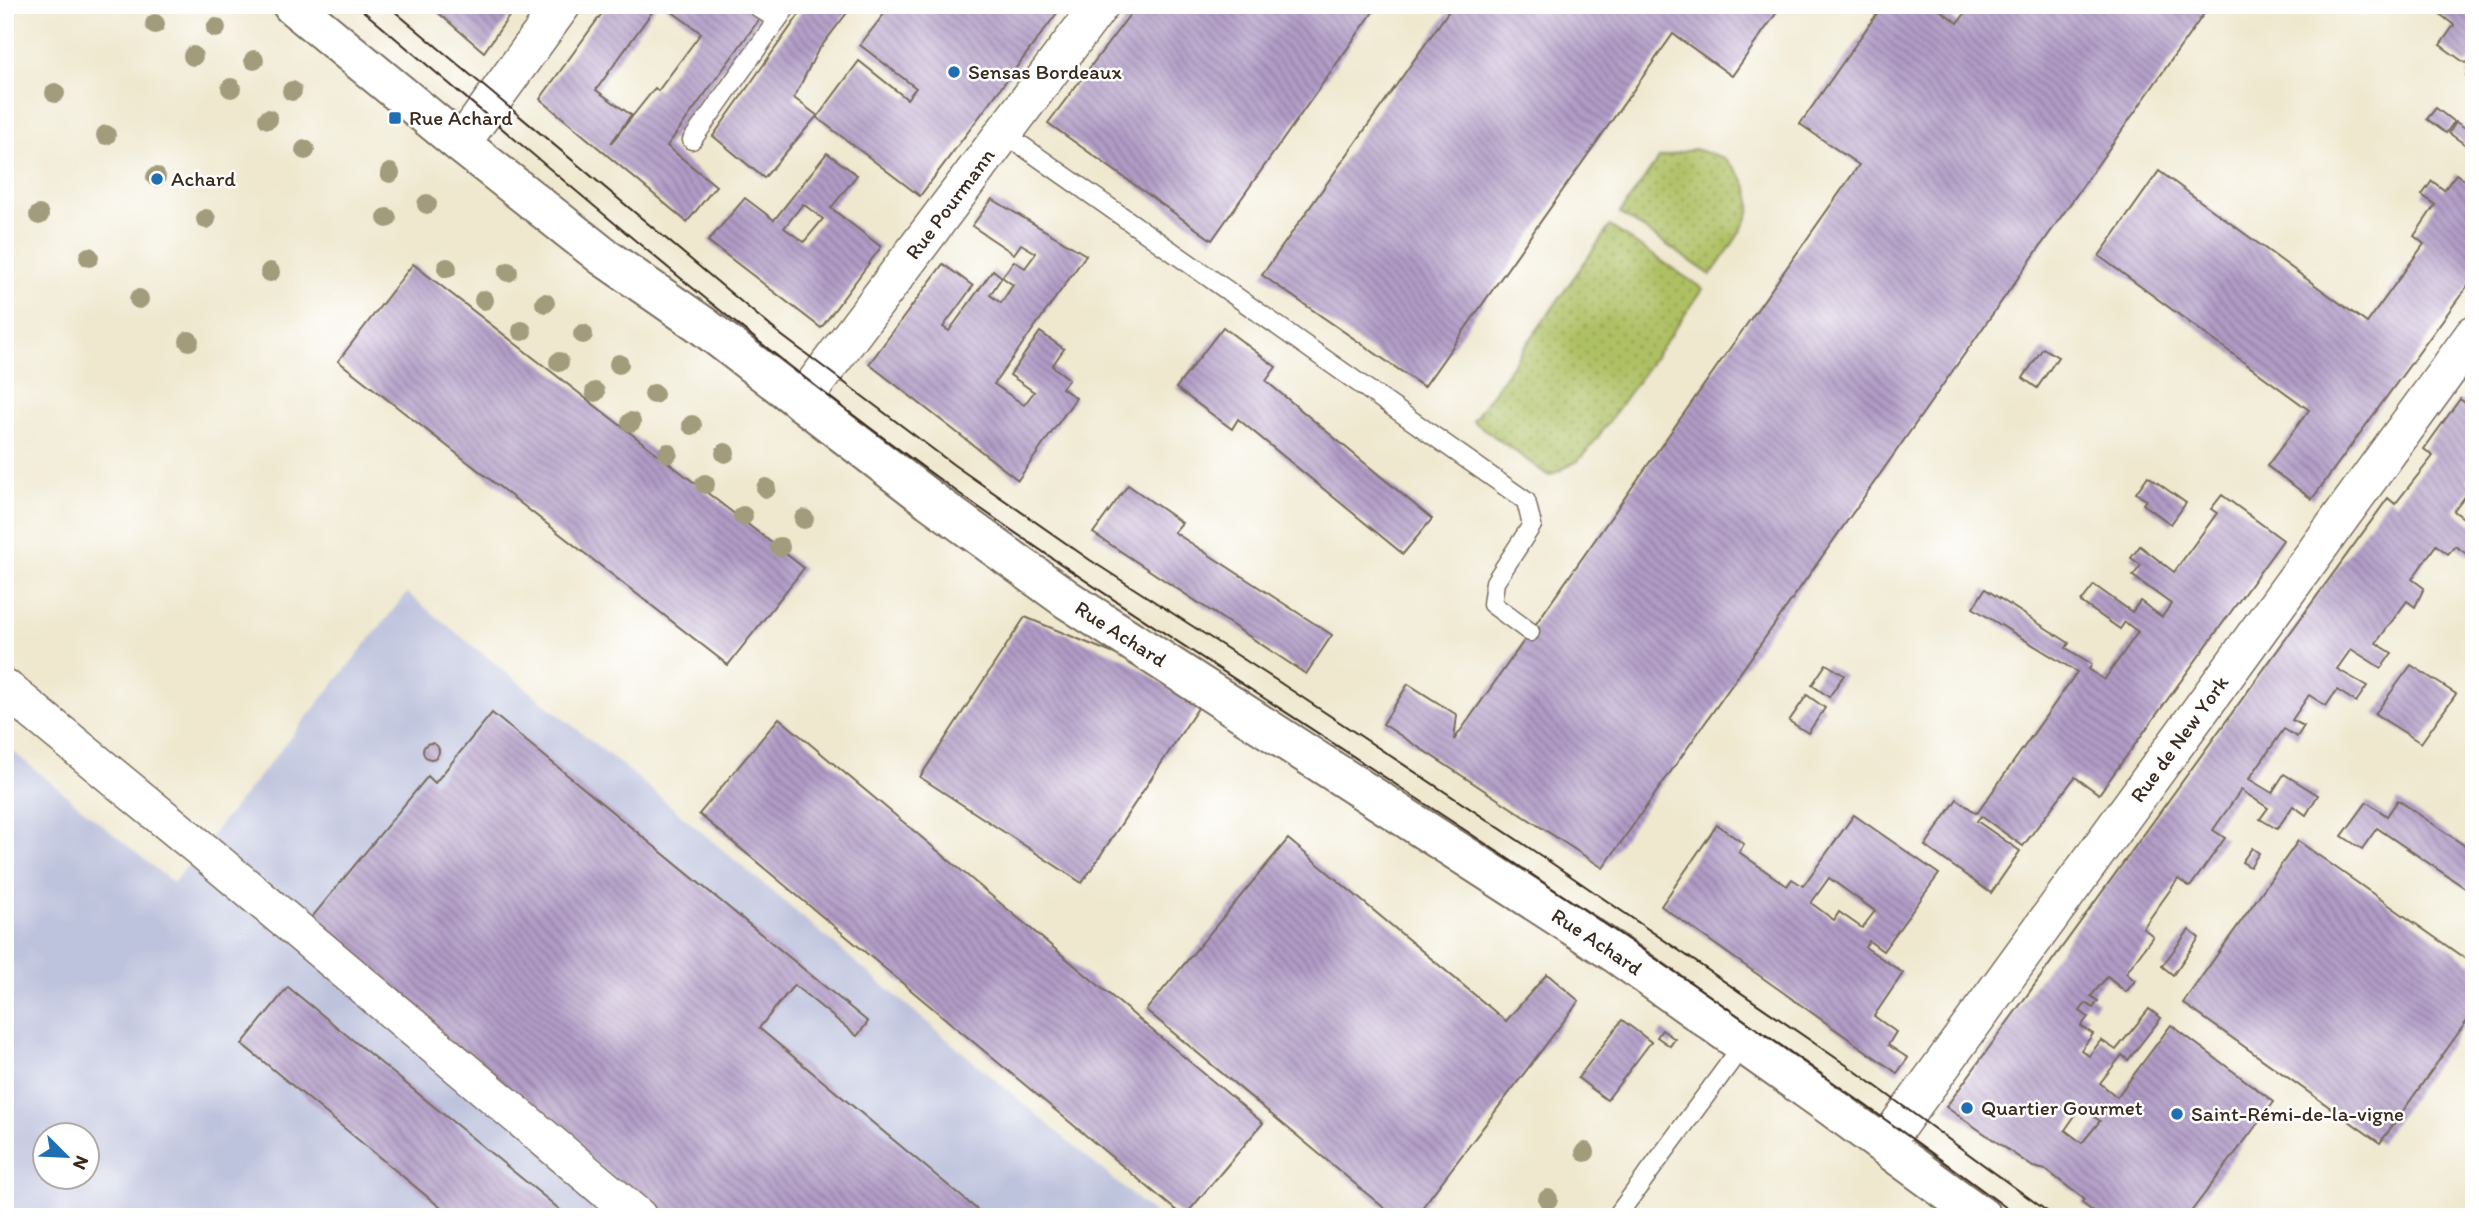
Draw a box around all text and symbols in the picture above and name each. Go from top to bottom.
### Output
place label: Sensas Bordeaux [968,59,1122,84]
marker: Sensas Bordeaux [946,64,962,80]
place label: Rue Achard [409,105,513,130]
marker: Rue Achard [387,110,403,126]
street label: Rue Pourmann [900,143,1000,264]
place label: Achard [171,166,236,191]
marker: Achard [149,171,165,187]
street label: Rue Achard [1071,595,1172,673]
street label: Rue de New York [2125,670,2233,807]
street label: Rue Achard [1547,902,1648,981]
place label: Quartier Gourmet [1981,1095,2143,1120]
marker: Quartier Gourmet [1959,1100,1975,1116]
place label: Saint-Rémi-de-la-vigne [2191,1101,2404,1126]
marker: Saint-Rémi-de-la-vigne [2169,1106,2185,1122]
north arrow [32,1120,102,1190]
text: N [68,1152,94,1173]

